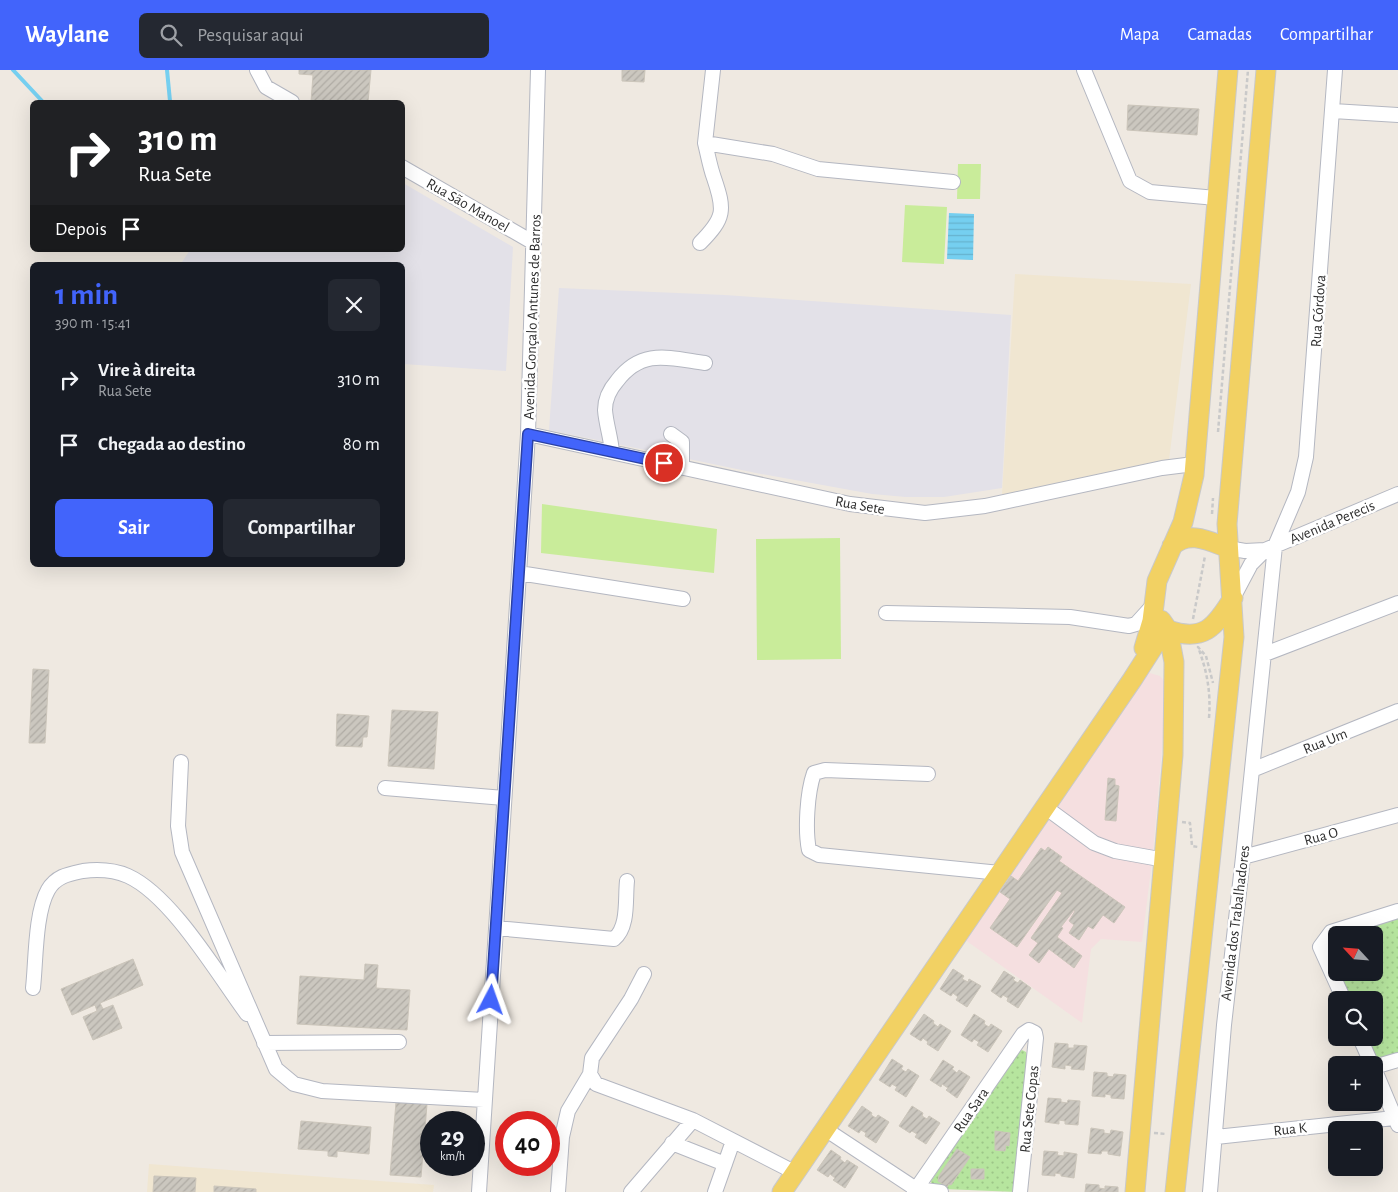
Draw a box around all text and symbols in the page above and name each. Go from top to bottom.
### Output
search box [139,13,489,58]
icon: search [157,21,185,49]
text: Waylane [25,23,109,47]
text: Pesquisar aqui [197,26,304,45]
text: Mapa [1120,26,1159,44]
text: Camadas [1187,26,1252,44]
text: Compartilhar [1280,26,1373,44]
icon: right [55,120,120,185]
text: 310 m [138,122,217,157]
text: Rua Sete [138,163,212,185]
street label: Rua São Manoel [424,176,512,235]
street label: Avenida Gonçalo Antunes de Barros [521,214,544,420]
icon: arrive [117,215,145,243]
text: Depois [55,220,107,239]
street label: Rua Córdova [1308,274,1329,348]
button: close [328,279,380,331]
text: 1 min [55,280,118,310]
text: 390 m · 15:41 [55,315,131,331]
text: Vire à direita [98,361,196,380]
icon: right [55,366,83,394]
text: 310 m [337,370,380,389]
text: Rua Sete [98,383,152,399]
icon: arrive [55,431,83,459]
text: Chegada ao destino [98,435,246,454]
text: 80 m [343,435,380,454]
pin [643,442,685,484]
icon: arrive [650,449,678,477]
street label: Rua Sete [834,494,886,517]
street label: Avenida Perecis [1287,498,1377,547]
button: Sair [55,499,213,557]
button: Compartilhar [223,499,380,557]
street label: Rua Um [1301,726,1349,757]
street label: Rua O [1302,825,1340,848]
street label: Avenida dos Trabalhadores [1219,844,1252,1002]
north arrow [1328,926,1382,981]
map controls [1328,926,1383,1176]
position arrow [464,973,516,1025]
button: search [1328,991,1383,1046]
button: + [1328,1056,1383,1111]
street label: Rua Sete Copas [1017,1065,1042,1153]
street label: Rua Sara [951,1085,992,1135]
speed limit sign: 40 [495,1111,560,1176]
street label: Rua K [1273,1120,1308,1139]
button: − [1328,1121,1383,1176]
text: 29 [441,1125,464,1150]
text: km/h [440,1150,465,1162]

